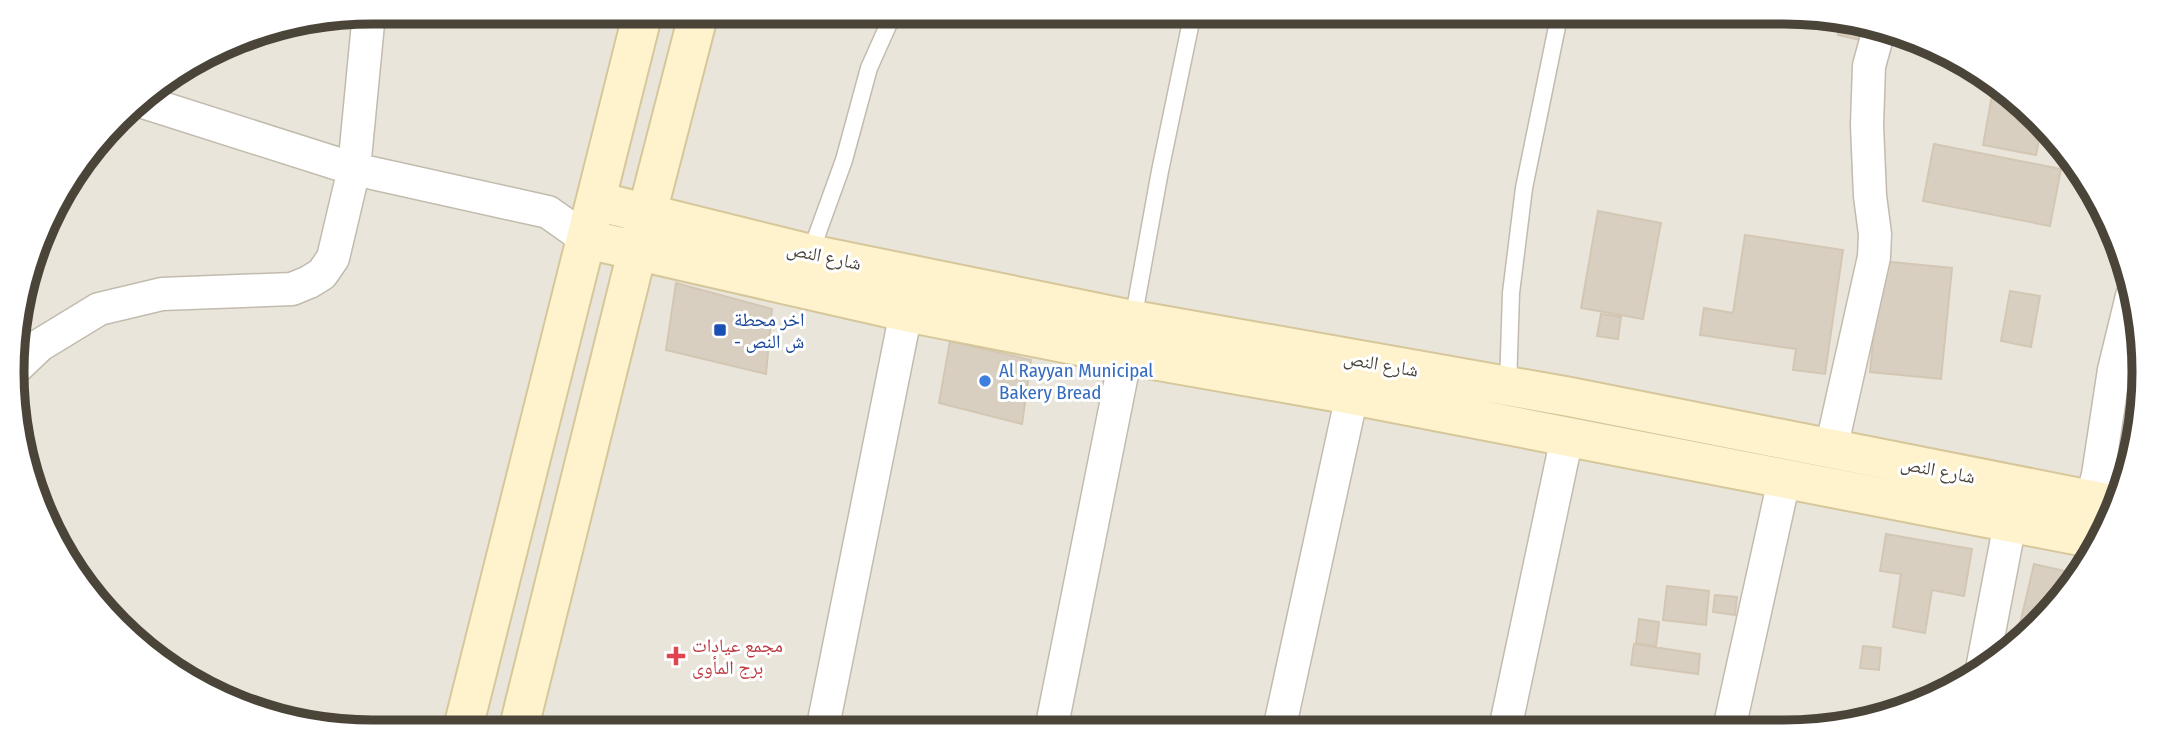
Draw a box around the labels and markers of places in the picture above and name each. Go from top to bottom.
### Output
place label: اخر محطة - ش النص [734,308,805,353]
marker: اخر محطة - ش النص [712,322,728,338]
place label: Al Rayyan Municipal Bakery Bread [999,359,1153,404]
marker: Al Rayyan Municipal Bakery Bread [977,373,993,389]
place label: مجمع عيادات برج المأوى [692,634,783,679]
marker: مجمع عيادات برج المأوى [666,646,686,666]

